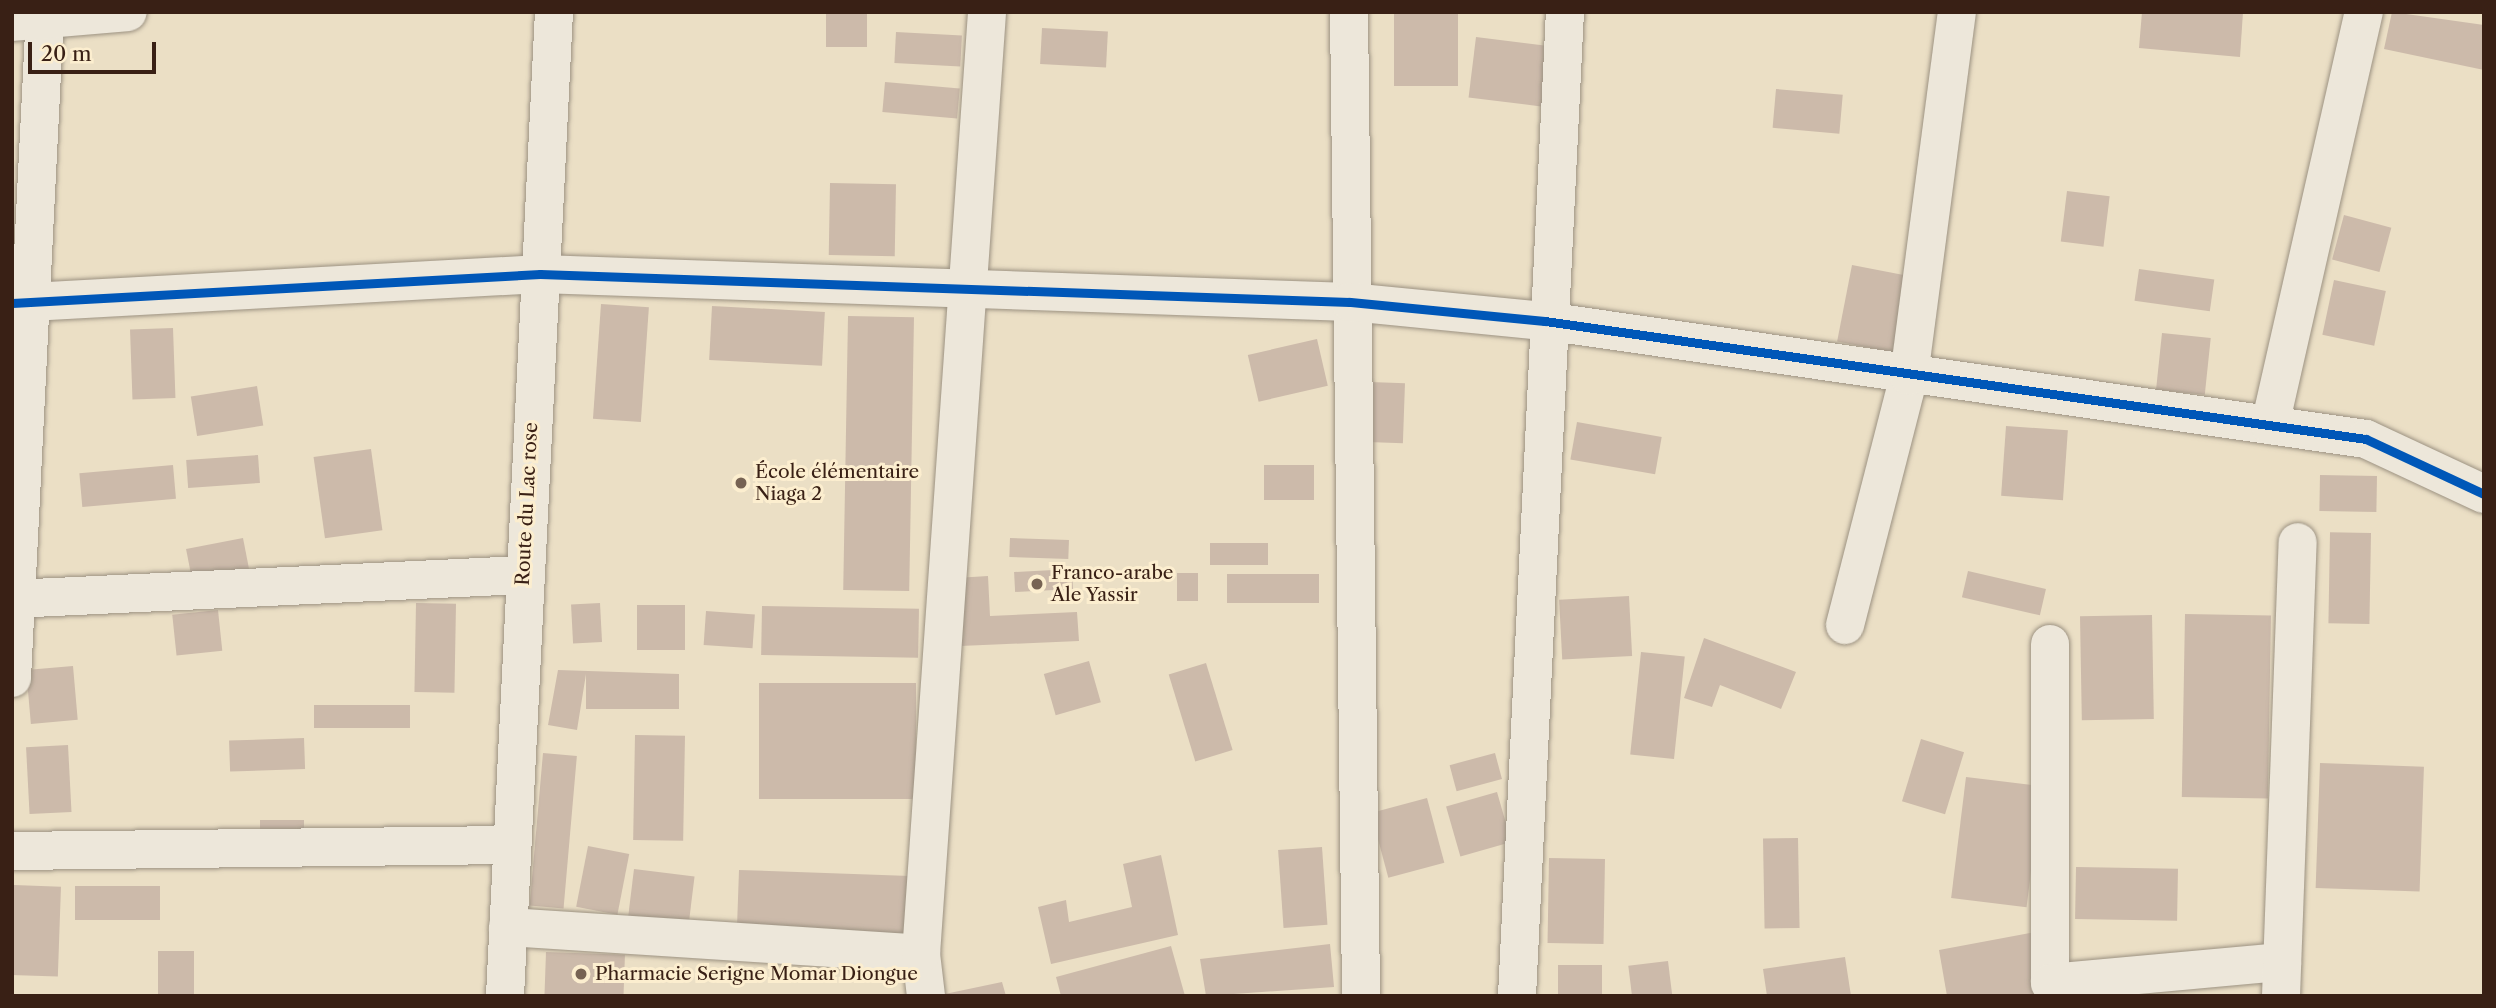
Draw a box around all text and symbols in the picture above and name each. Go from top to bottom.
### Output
scale bar [32,28,159,72]
text: 20 m [41,41,92,66]
street label: Route du Lac rose [511,422,543,586]
place label: École élémentaire Niaga 2 [755,461,919,505]
marker: École élémentaire Niaga 2 [733,475,749,491]
place label: Franco-arabe Ale Yassir [1051,562,1173,606]
marker: Franco-arabe Ale Yassir [1029,576,1045,592]
place label: Pharmacie Serigne Momar Diongue [595,963,918,985]
marker: Pharmacie Serigne Momar Diongue [573,966,589,982]

